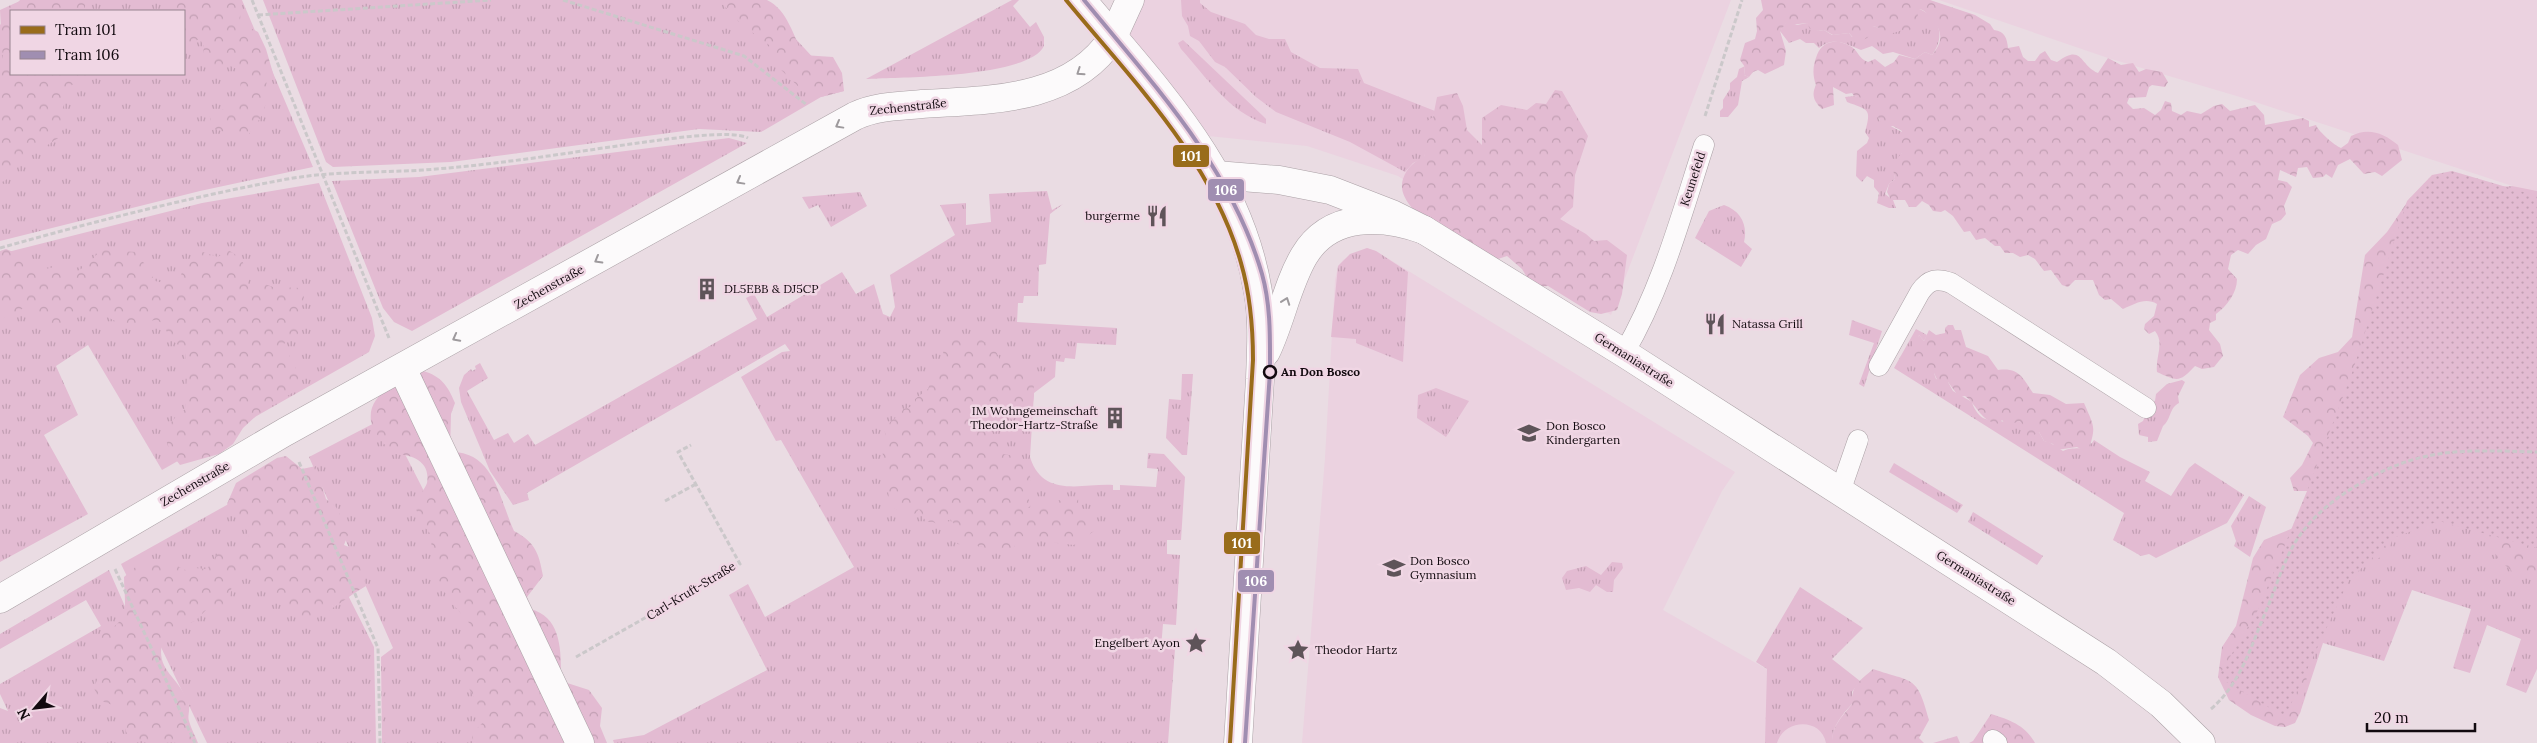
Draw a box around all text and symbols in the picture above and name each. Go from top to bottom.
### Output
legend [10,10,185,75]
text: Tram 101 [55,20,116,39]
text: Tram 106 [55,45,119,64]
one-way arrow [1076,66,1086,75]
street label: Zechenstraße [869,95,948,118]
one-way arrow [836,119,845,129]
line badge: 101 [1172,144,1210,168]
text: 101 [1181,147,1201,165]
street label: Keunefeld [1677,150,1708,208]
one-way arrow [736,174,745,184]
line badge: 106 [1207,178,1245,202]
text: 106 [1215,181,1237,199]
restaurant icon: burgerme [1144,203,1170,229]
place label: burgerme [1085,208,1140,223]
one-way arrow [595,254,604,264]
street label: Zechenstraße [511,261,587,312]
building icon: DL5EBB & DJ5CP [694,276,720,302]
place label: DL5EBB & DJ5CP [724,281,819,296]
one-way arrow [1280,297,1290,306]
restaurant icon: Natassa Grill [1702,311,1728,337]
place label: Natassa Grill [1732,316,1803,331]
street label: Germaniastraße [1592,329,1677,390]
one-way arrow [452,332,461,342]
place label: An Don Bosco [1281,364,1360,379]
marker: An Don Bosco [1263,365,1277,379]
place label: IM Wohngemeinschaft Theodor-Hartz-Straße [970,403,1098,432]
building icon: IM Wohngemeinschaft Theodor-Hartz-Straße [1102,405,1128,431]
place label: Don Bosco Kindergarten [1546,418,1620,447]
school or university icon: Don Bosco Kindergarten [1516,420,1542,446]
street label: Zechenstraße [158,457,232,509]
line badge: 101 [1223,531,1261,555]
text: 101 [1232,534,1252,552]
street label: Germaniastraße [1934,547,2019,608]
place label: Don Bosco Gymnasium [1410,553,1477,582]
school or university icon: Don Bosco Gymnasium [1381,555,1407,581]
street label: Carl-Kruft-Straße [644,558,738,623]
line badge: 106 [1237,569,1275,593]
text: 106 [1245,572,1267,590]
place icon: Engelbert Ayon [1183,630,1209,656]
place label: Engelbert Ayon [1094,635,1180,650]
place icon: Theodor Hartz [1285,637,1311,663]
place label: Theodor Hartz [1315,642,1397,657]
north arrow [10,683,60,733]
scale bar [2367,700,2474,732]
text: N [13,705,34,723]
text: 20 m [2374,708,2409,727]

